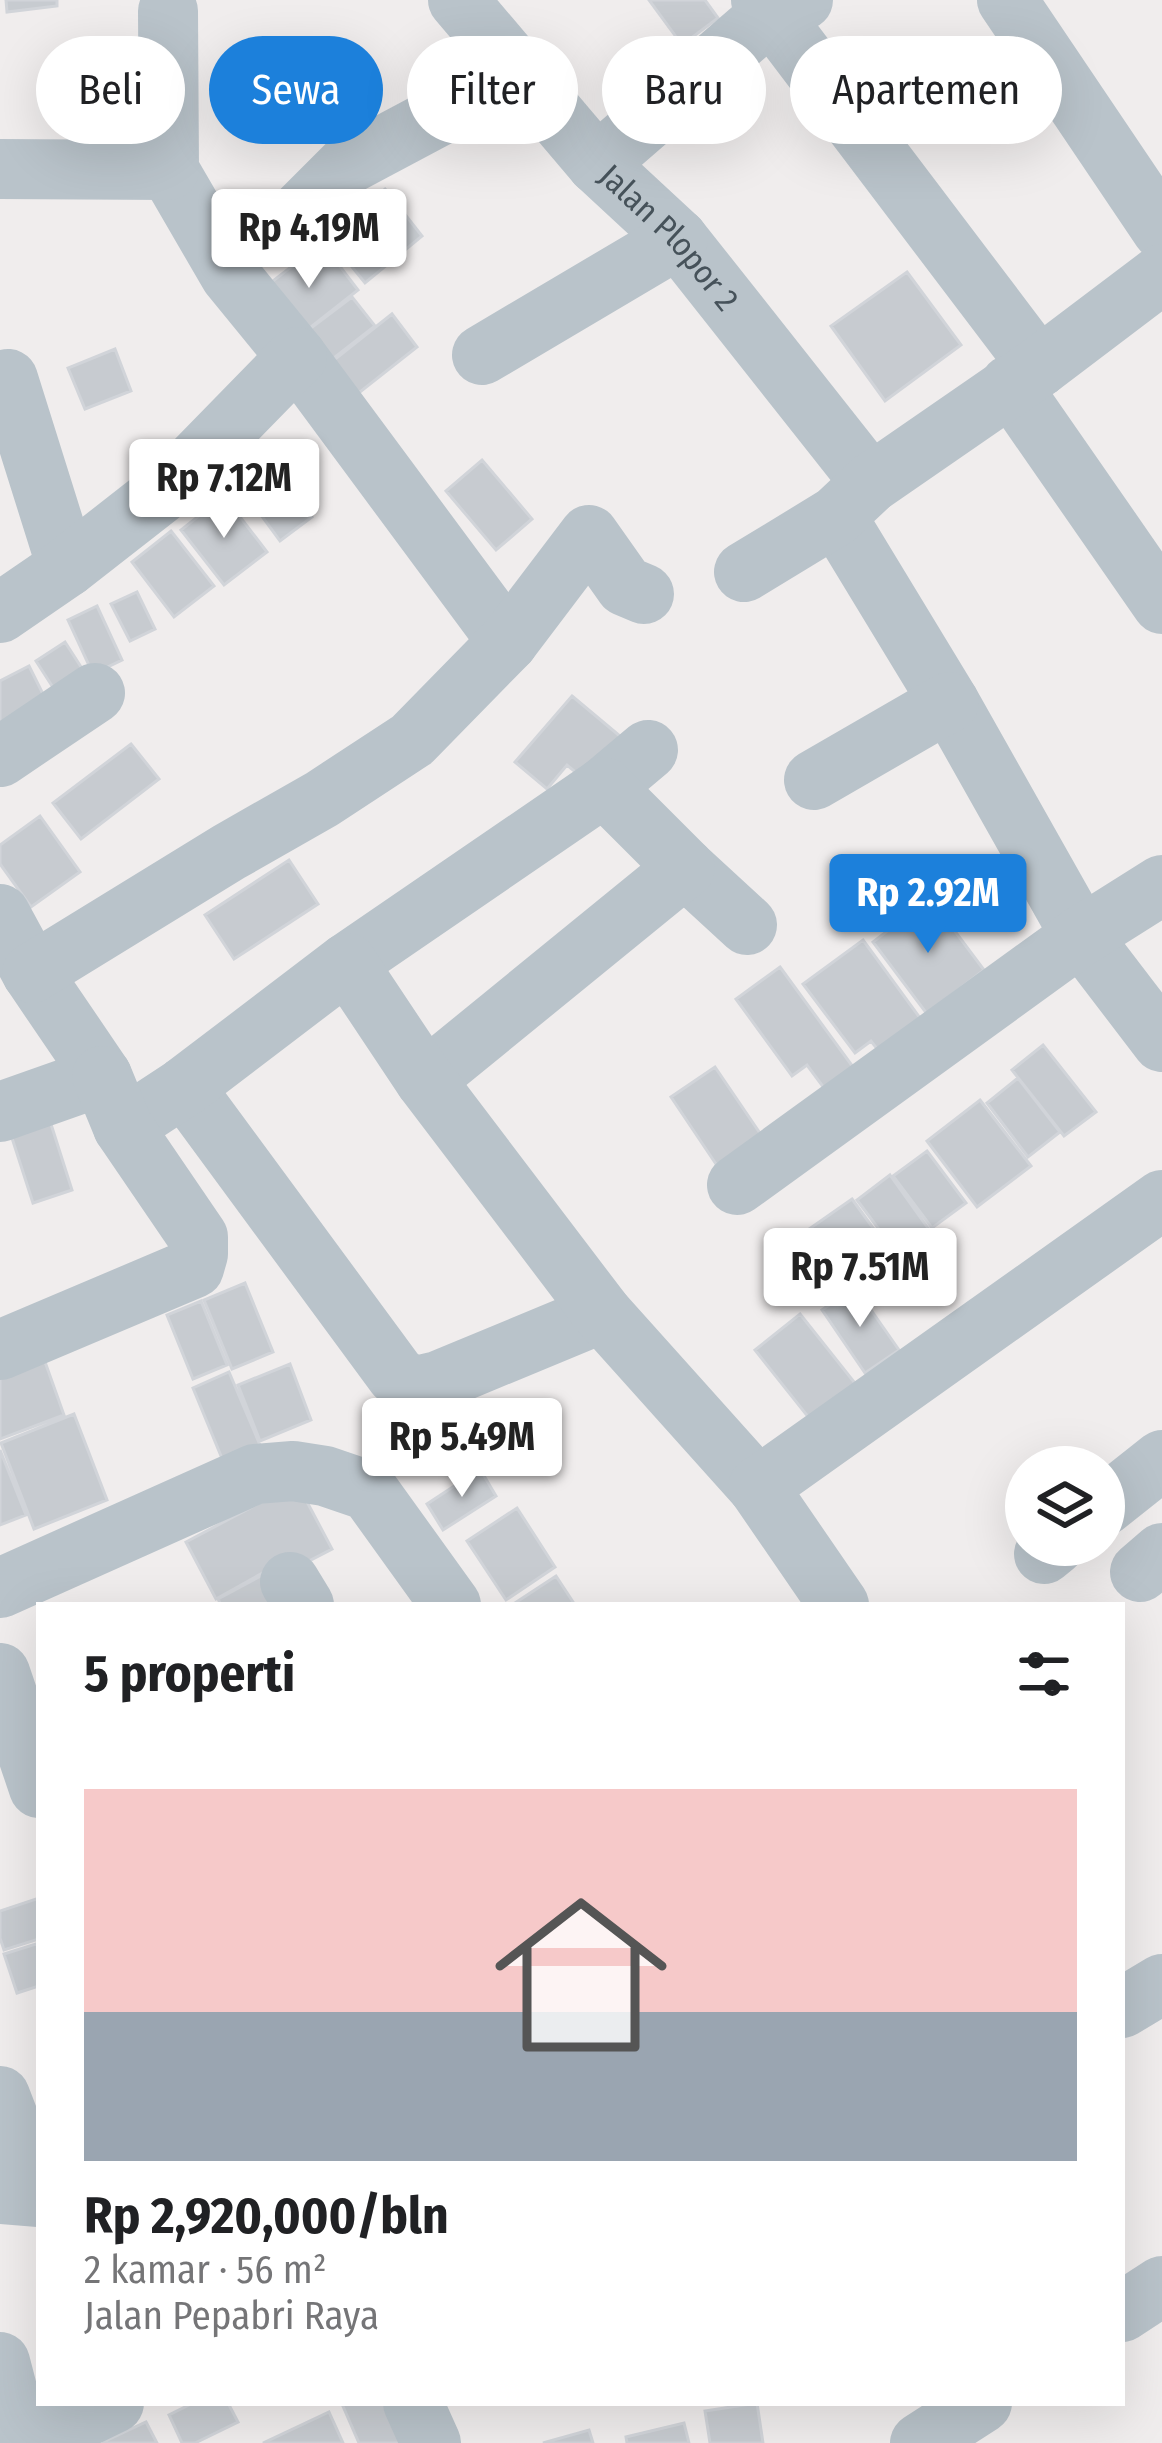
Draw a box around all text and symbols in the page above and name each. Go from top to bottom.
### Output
chip: Beli [36,36,185,144]
chip: Sewa [209,36,383,144]
chip: Filter [407,36,578,144]
chip: Baru [602,36,766,144]
chip: Apartemen [790,36,1062,144]
street label: Jalan Plopor 2 [591,156,747,319]
pin: Rp 4.19M [185,189,433,291]
text: Rp 4.19M [238,205,380,251]
pin: Rp 7.12M [100,439,348,541]
text: Rp 7.12M [156,455,292,501]
pin: Rp 2.92M [804,854,1052,956]
text: Rp 2.92M [856,870,1000,916]
pin: Rp 7.51M [736,1228,984,1330]
text: Rp 7.51M [791,1244,929,1290]
pin: Rp 5.49M [338,1398,586,1500]
text: Rp 5.49M [389,1414,535,1460]
map controls [1005,1446,1125,1566]
button: layers [1005,1446,1125,1566]
icon: filters [1011,1641,1077,1707]
text: 5 properti [84,1643,295,1705]
icon: home [473,1867,689,2083]
text: Rp 2,920,000/bln [84,2185,449,2247]
text: 2 kamar · 56 m² [84,2247,327,2293]
text: Jalan Pepabri Raya [84,2293,379,2339]

